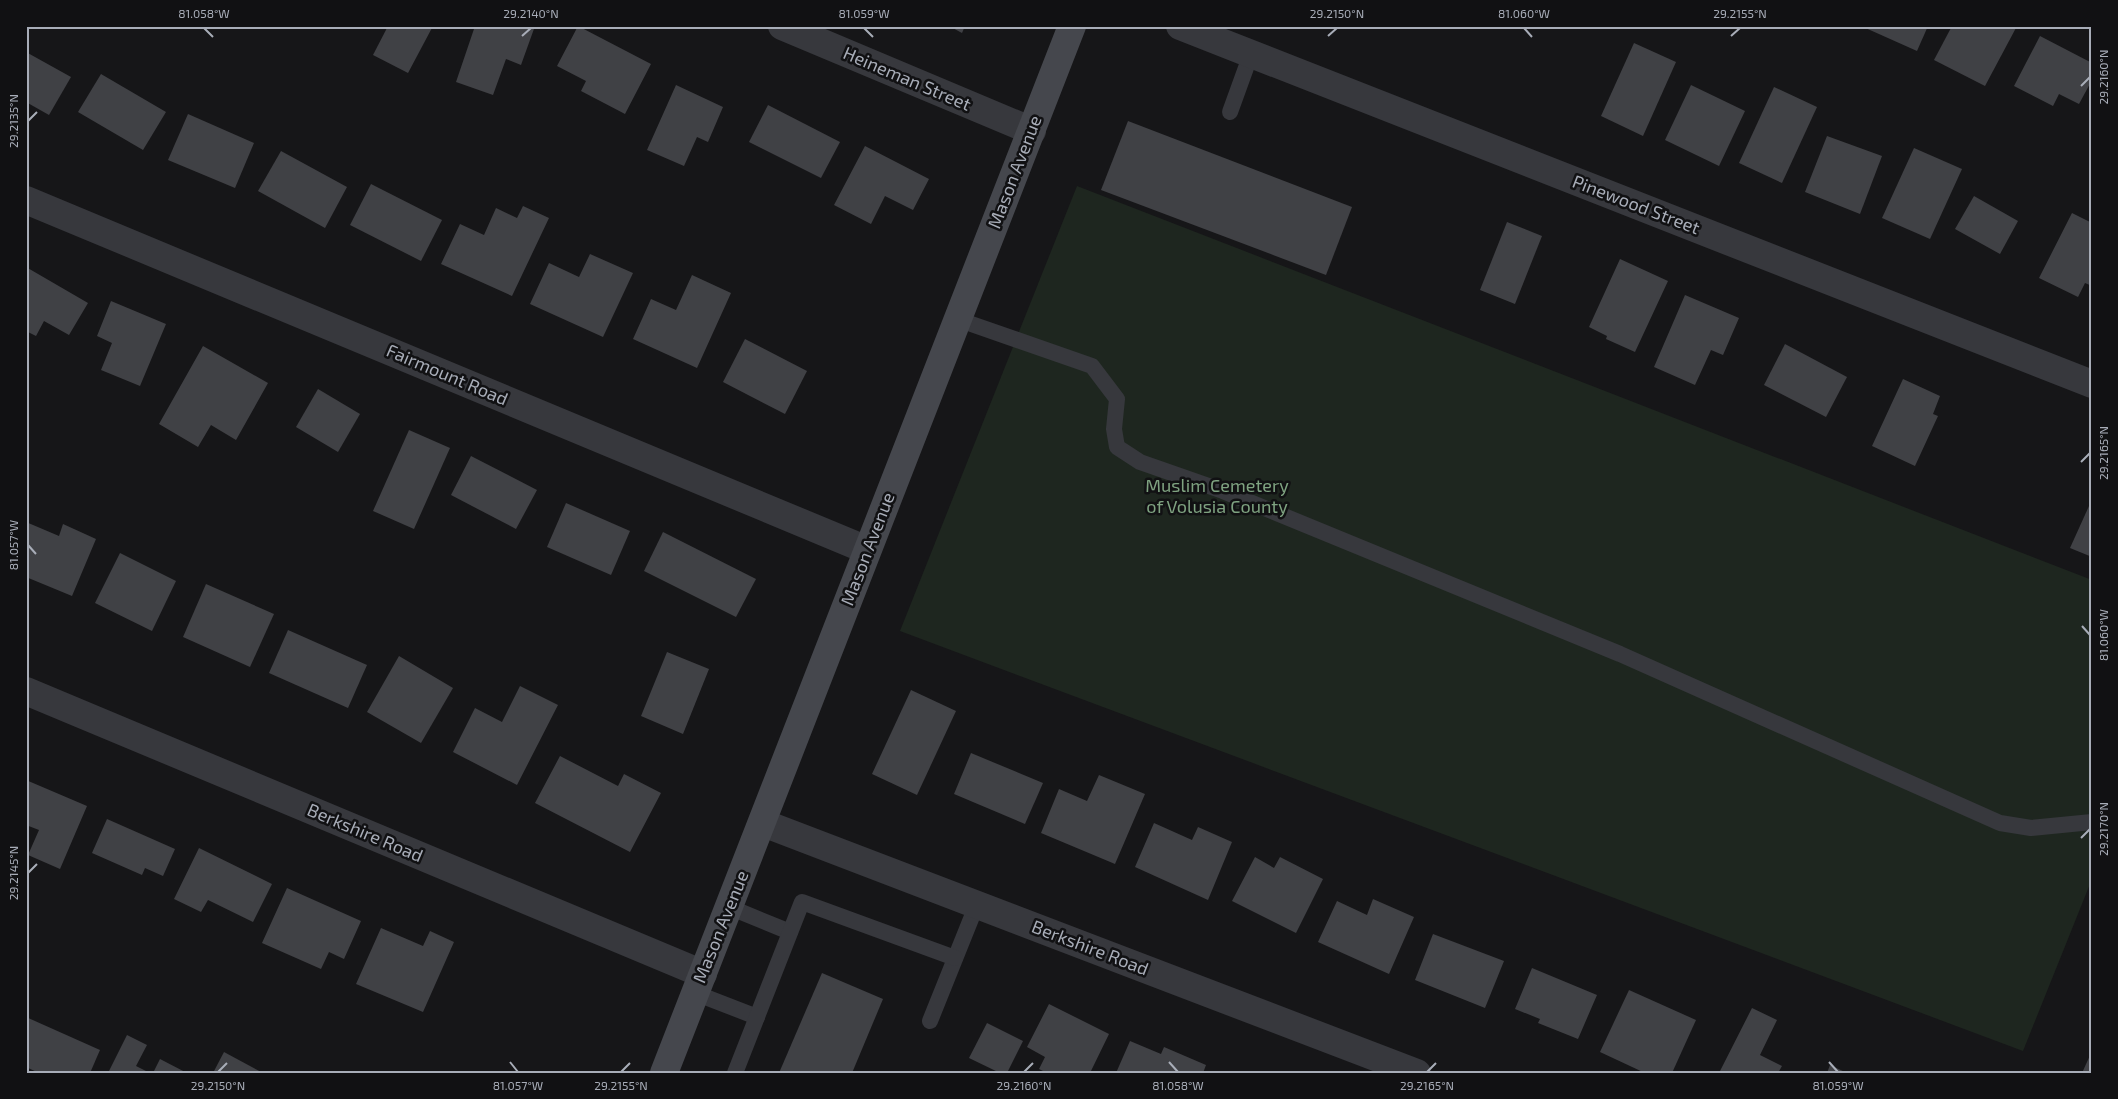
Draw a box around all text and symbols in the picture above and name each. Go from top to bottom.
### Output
text: 81.058°W [178,6,230,20]
text: 29.2140°N [503,6,559,20]
text: 81.059°W [838,6,890,20]
text: 29.2150°N [1310,6,1364,20]
text: 81.060°W [1498,6,1550,20]
text: 29.2155°N [1713,6,1767,20]
street label: Heineman Street [840,41,975,115]
text: 29.2160°N [2096,50,2110,104]
text: 29.2135°N [6,94,20,148]
street label: Mason Avenue [982,112,1046,231]
street label: Pinewood Street [1569,170,1703,239]
street label: Fairmount Road [383,339,511,410]
text: 29.2165°N [2096,426,2110,480]
park label: Muslim Cemetery of Volusia County [1145,474,1289,517]
street label: Mason Avenue [835,489,899,608]
text: 81.057°W [6,520,20,570]
text: 81.060°W [2096,609,2110,661]
street label: Berkshire Road [304,798,426,866]
text: 29.2170°N [2096,802,2110,856]
text: 29.2145°N [6,846,20,900]
street label: Mason Avenue [688,867,753,986]
street label: Berkshire Road [1029,915,1152,979]
text: 29.2150°N [191,1078,245,1092]
text: 81.057°W [493,1078,543,1092]
text: 29.2155°N [594,1078,648,1092]
text: 29.2160°N [997,1078,1051,1092]
text: 81.058°W [1152,1078,1204,1092]
text: 29.2165°N [1400,1078,1454,1092]
text: 81.059°W [1812,1078,1864,1092]

